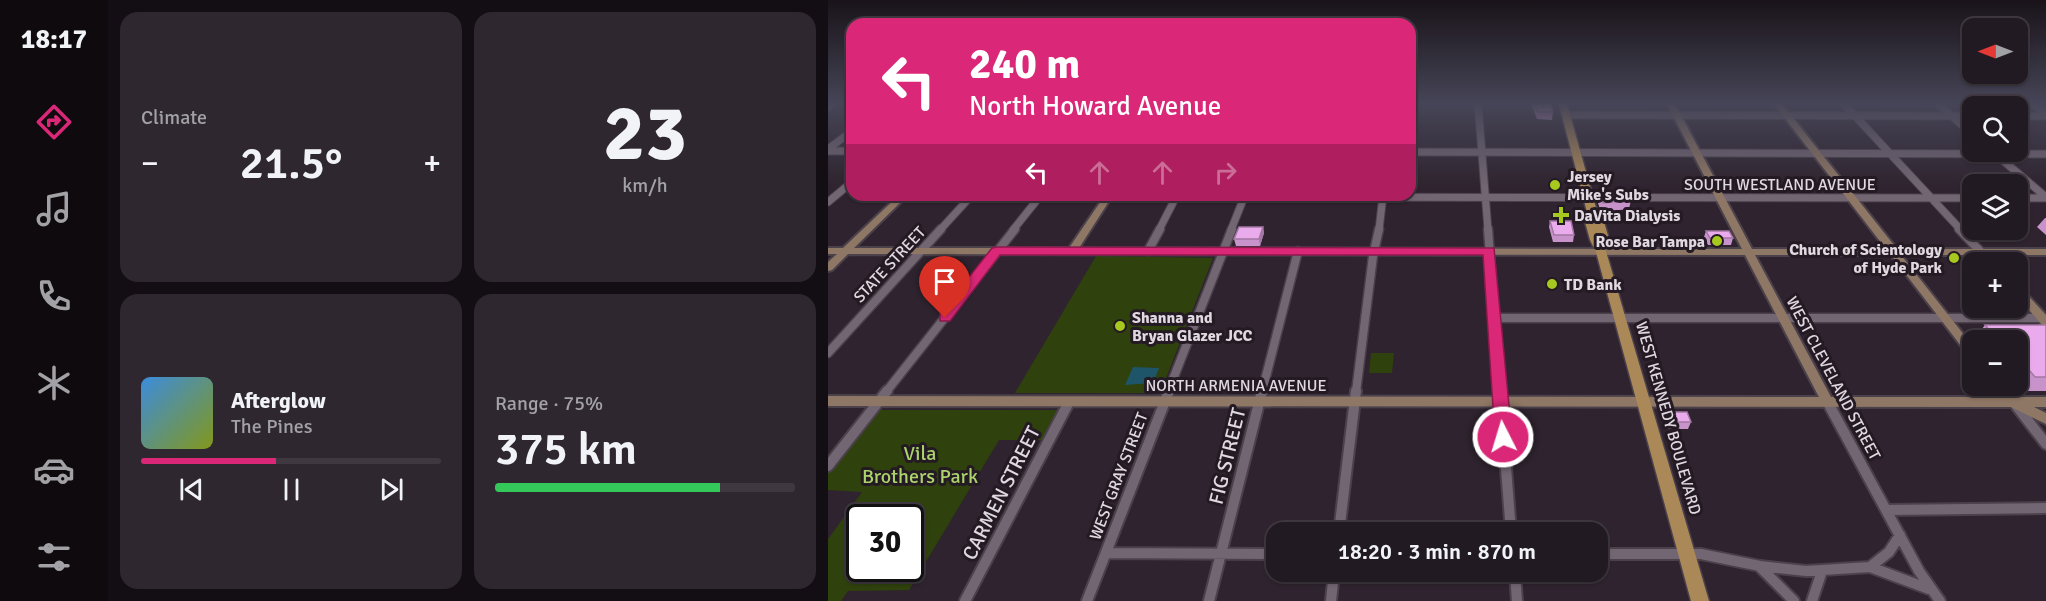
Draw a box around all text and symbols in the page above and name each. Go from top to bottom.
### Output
north arrow [1962,18,2028,84]
map controls [1962,18,2028,396]
text: 18:17 [21,23,87,56]
text: 240 m [969,39,1080,90]
icon: left [870,42,948,120]
text: 23 [603,86,687,182]
text: North Howard Avenue [969,90,1221,123]
button: search [1962,96,2028,162]
icon: directions [33,101,75,143]
text: Climate [141,105,207,130]
text: 21.5° [240,136,342,191]
text: − [141,143,159,184]
text: + [423,143,441,184]
icon: left [1020,156,1053,189]
icon: ahead [1083,156,1116,189]
icon: ahead [1146,156,1179,189]
icon: right [1209,156,1242,189]
place label: Jersey Mike's Subs [1567,167,1649,205]
text: km/h [622,173,668,198]
button: layers [1962,174,2028,240]
street label: SOUTH WESTLAND AVENUE [1684,175,1876,195]
marker: Jersey Mike's Subs [1548,178,1562,192]
icon: music [33,188,75,230]
marker: DaVita Dialysis [1552,206,1570,224]
place label: DaVita Dialysis [1574,206,1680,226]
street label: STATE STREET [849,222,930,307]
place label: Rose Bar Tampa [1596,232,1705,252]
marker: Rose Bar Tampa [1710,234,1724,248]
place label: Church of Scientology of Hyde Park [1789,240,1943,278]
marker: Church of Scientology of Hyde Park [1947,251,1961,265]
button: + [1962,252,2028,318]
pin [919,256,970,318]
icon: arrive [928,265,961,298]
icon: phone [33,275,75,317]
place label: TD Bank [1564,275,1622,295]
marker: TD Bank [1545,277,1559,291]
street label: WEST CLEVELAND STREET [1781,293,1885,464]
place label: Shanna and Bryan Glazer JCC [1132,308,1253,346]
marker: Shanna and Bryan Glazer JCC [1113,319,1127,333]
street label: WEST KENNEDY BOULEVARD [1631,319,1705,517]
button: − [1962,330,2028,396]
icon: climate [33,362,75,404]
street label: NORTH ARMENIA AVENUE [1145,376,1327,396]
text: Afterglow [231,387,326,414]
text: Range · 75% [495,391,603,416]
street label: FIG STREET [1203,405,1252,507]
position arrow [1471,405,1535,469]
street label: WEST GRAY STREET [1085,410,1152,543]
text: The Pines [231,414,313,439]
text: 375 km [495,422,637,477]
street label: CARMEN STREET [957,422,1046,564]
park label: Vila Brothers Park [862,441,978,489]
icon: car [33,449,75,491]
icon: previous [175,473,208,506]
icon: pause [275,473,308,506]
icon: next [375,473,408,506]
speed limit sign: 30 [846,504,924,582]
icon: filters [33,536,75,578]
text: 18:20 · 3 min · 870 m [1338,538,1536,565]

